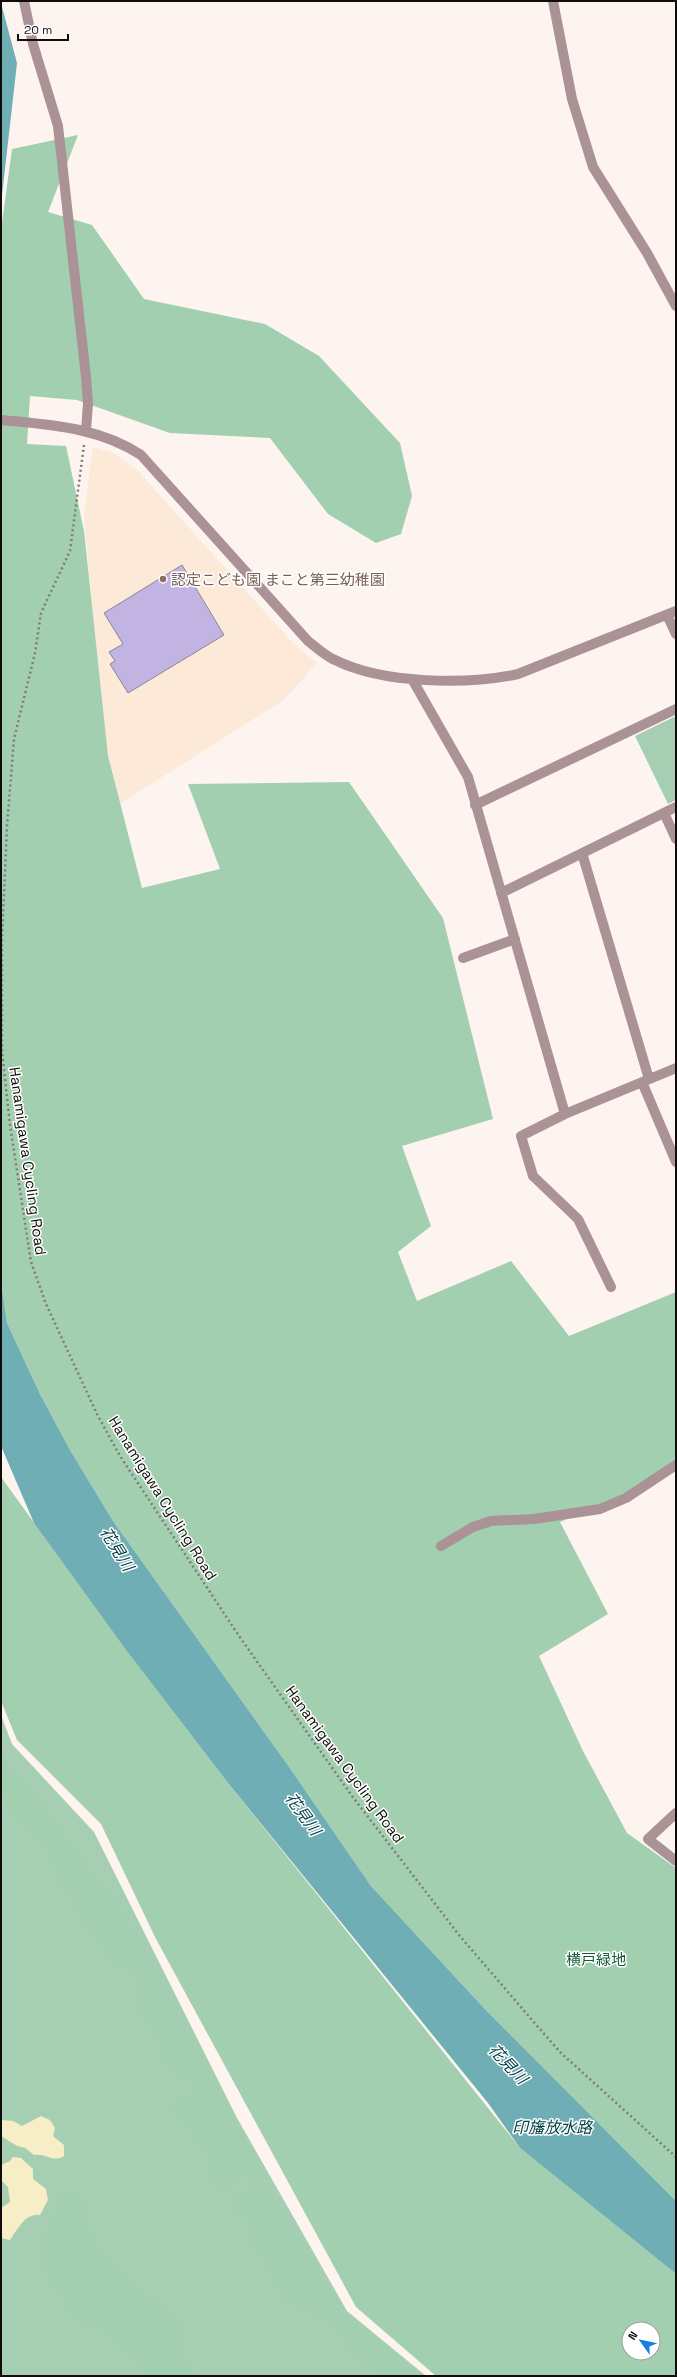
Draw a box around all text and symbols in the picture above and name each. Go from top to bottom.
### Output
scale bar [18,16,68,42]
text: 20 m [24,22,52,38]
place label: 認定こども園 まこと第三幼稚園 [171,570,385,589]
marker: 認定こども園 まこと第三幼稚園 [158,574,168,584]
street label: Hanamigawa Cycling Road [5,1066,51,1256]
street label: Hanamigawa Cycling Road [105,1412,221,1584]
water label: 花見川 [95,1523,140,1577]
street label: Hanamigawa Cycling Road [281,1682,409,1846]
water label: 花見川 [280,1788,327,1841]
park label: 横戸緑地 [566,1950,626,1969]
water label: 花見川 [484,2039,533,2090]
water label: 印旛放水路 [512,2117,594,2138]
north arrow [621,2321,661,2361]
text: N [625,2329,640,2342]

